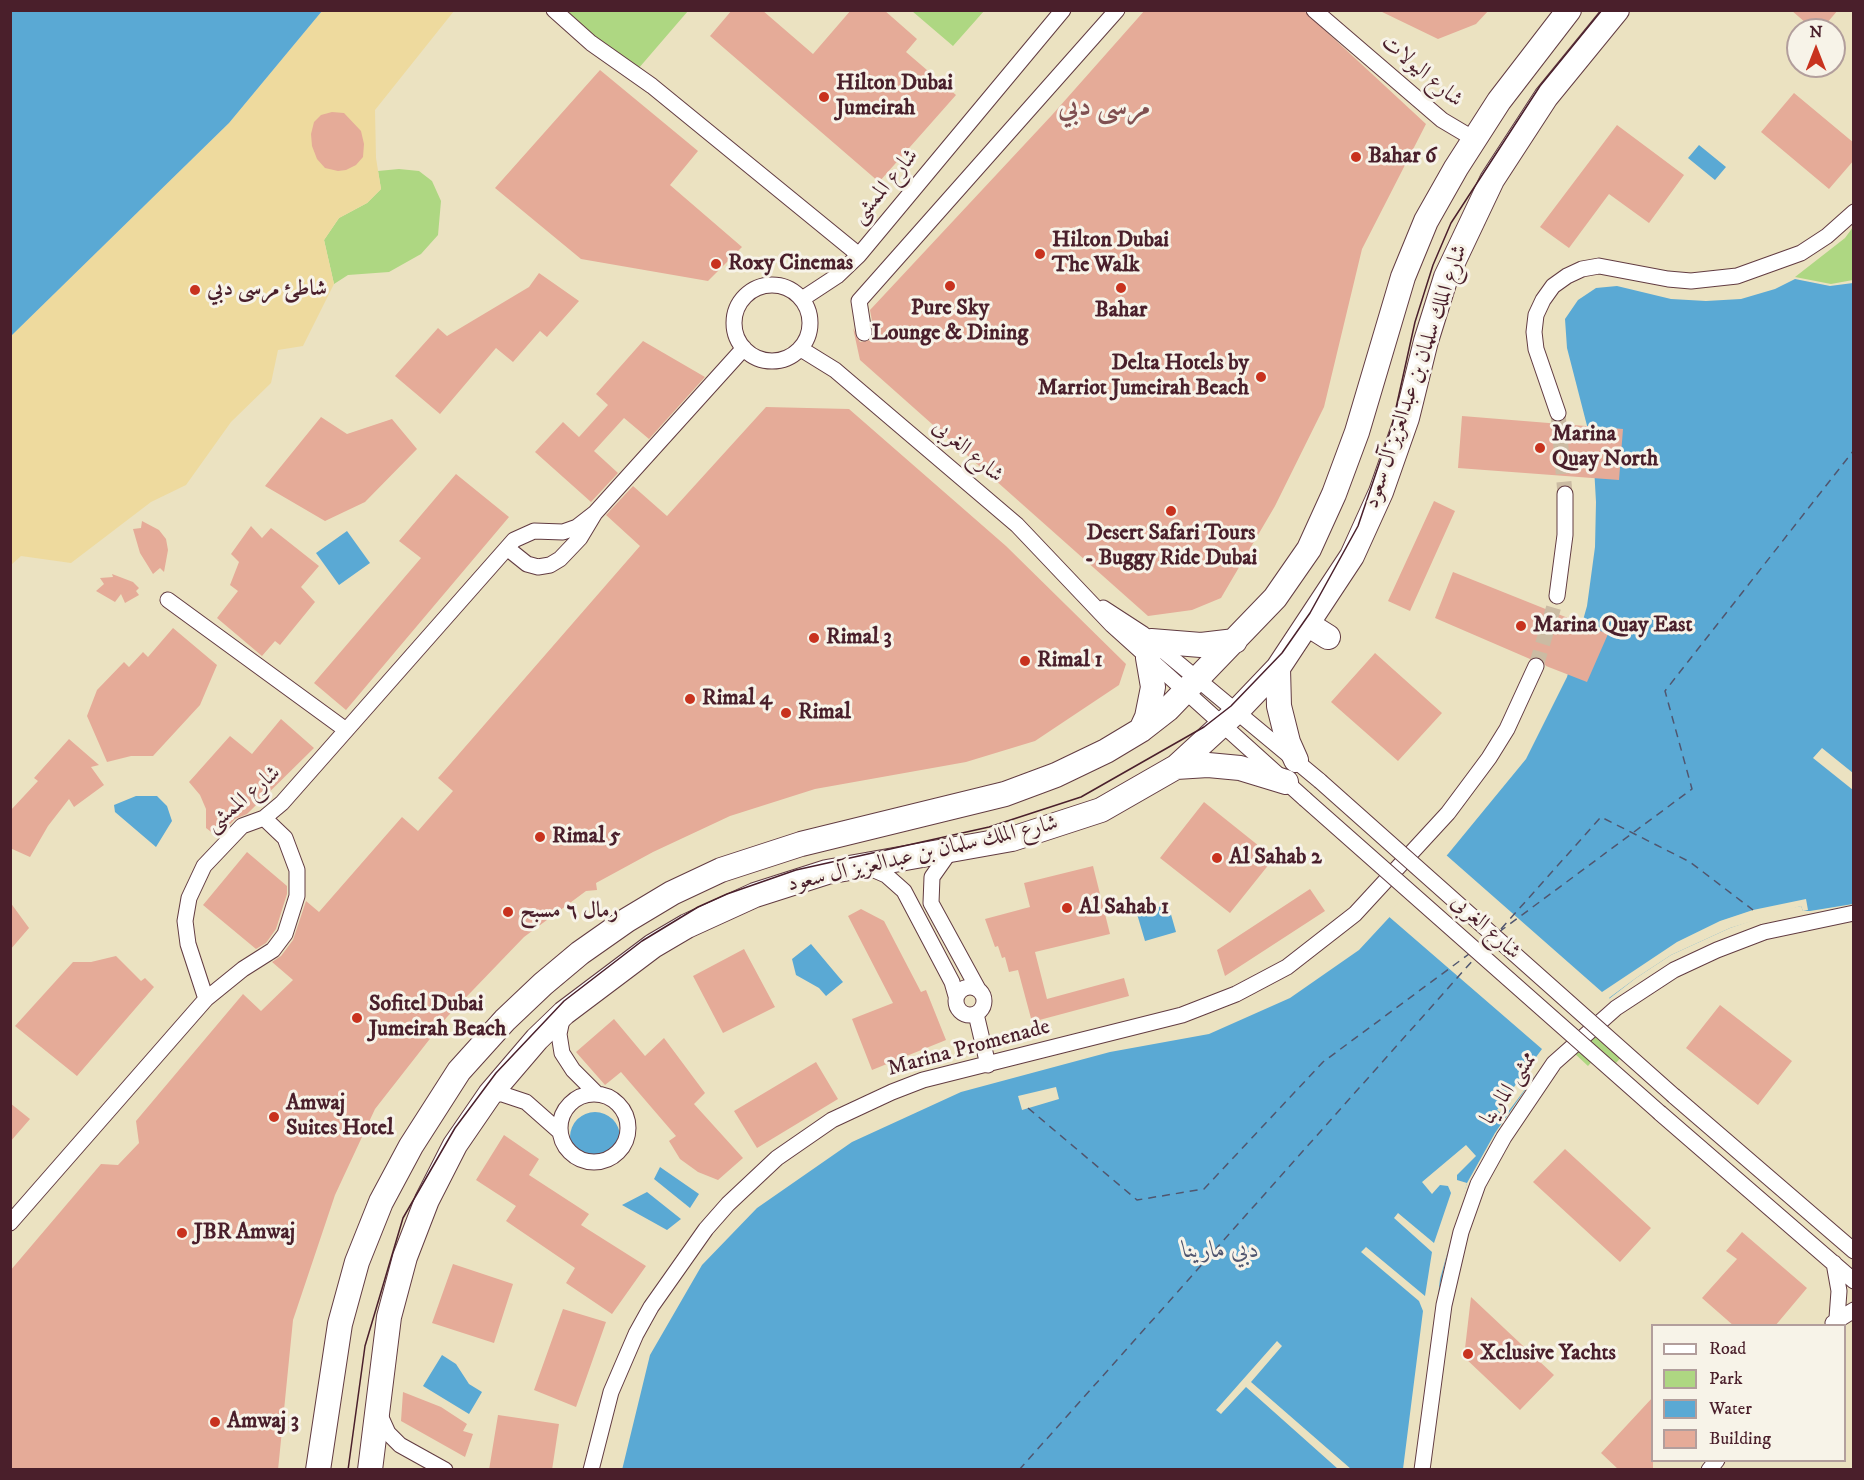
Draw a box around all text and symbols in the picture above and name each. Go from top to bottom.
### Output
north arrow [1786,18,1846,78]
text: N [1809,22,1823,42]
street label: شارع اليولات [1375,30,1467,114]
place label: Hilton Dubai Jumeirah [836,71,953,122]
marker: Hilton Dubai Jumeirah [817,90,831,104]
district label: مرسى دبي [1058,92,1150,126]
street label: شارع الممشى [847,144,925,230]
place label: Bahar 6 [1368,144,1437,170]
marker: Bahar 6 [1349,150,1363,164]
place label: Hilton Dubai The Walk [1052,228,1169,280]
street label: شارع الملك سلمان بن عبدالعزيز آل سعود [1359,242,1475,512]
marker: Hilton Dubai The Walk [1033,247,1047,261]
place label: Roxy Cinemas [728,251,853,277]
marker: Roxy Cinemas [709,257,723,271]
place label: شاطئ مرسى دبي [207,277,327,303]
marker: Pure Sky Lounge & Dining [943,279,957,293]
marker: Bahar [1114,281,1128,295]
marker: شاطئ مرسى دبي [188,283,202,297]
place label: Pure Sky Lounge & Dining [872,296,1028,348]
place label: Bahar [1095,298,1147,324]
place label: Delta Hotels by Marriot Jumeirah Beach [1038,351,1249,402]
marker: Delta Hotels by Marriot Jumeirah Beach [1254,370,1268,384]
street label: شارع الغربى [926,415,1008,489]
place label: Marina Quay North [1552,422,1658,474]
marker: Marina Quay North [1533,441,1547,455]
marker: Desert Safari Tours - Buggy Ride Dubai [1164,504,1178,518]
place label: Desert Safari Tours - Buggy Ride Dubai [1085,521,1257,572]
place label: Marina Quay East [1533,613,1693,639]
marker: Marina Quay East [1514,619,1528,633]
place label: Rimal 3 [826,625,892,651]
marker: Rimal 3 [807,631,821,645]
place label: Rimal 1 [1037,648,1103,674]
marker: Rimal 1 [1018,654,1032,668]
place label: Rimal 4 [702,686,772,712]
marker: Rimal 4 [683,692,697,706]
place label: Rimal [798,700,851,726]
marker: Rimal [779,706,793,720]
street label: شارع الممشى [201,761,287,839]
street label: شارع الملك سلمان بن عبدالعزيز آل سعود [785,811,1061,899]
place label: Rimal 5 [552,824,620,850]
marker: Rimal 5 [533,830,547,844]
place label: Al Sahab 2 [1229,845,1322,871]
marker: Al Sahab 2 [1210,851,1224,865]
street label: شارع الغربى [1445,890,1525,966]
place label: Al Sahab 1 [1079,895,1169,921]
place label: رمال ٦ مسبح [520,899,618,925]
marker: Al Sahab 1 [1060,901,1074,915]
marker: رمال ٦ مسبح [501,905,515,919]
place label: Sofitel Dubai Jumeirah Beach [369,992,506,1044]
marker: Sofitel Dubai Jumeirah Beach [350,1011,364,1025]
street label: Marina Promenade [885,1015,1053,1083]
street label: ممشى المارينا [1476,1047,1544,1131]
place label: Amwaj Suites Hotel [286,1091,394,1142]
marker: Amwaj Suites Hotel [267,1110,281,1124]
place label: JBR Amwaj [194,1220,295,1246]
marker: JBR Amwaj [175,1226,189,1240]
water label: دبي مارينا [1183,1238,1259,1266]
legend [1651,1324,1846,1462]
text: Road [1709,1338,1746,1360]
place label: Xclusive Yachts [1480,1341,1616,1367]
marker: Xclusive Yachts [1461,1347,1475,1361]
text: Park [1709,1368,1743,1390]
text: Water [1709,1398,1752,1420]
place label: Amwaj 3 [227,1409,299,1435]
marker: Amwaj 3 [208,1415,222,1429]
text: Building [1709,1428,1771,1450]

